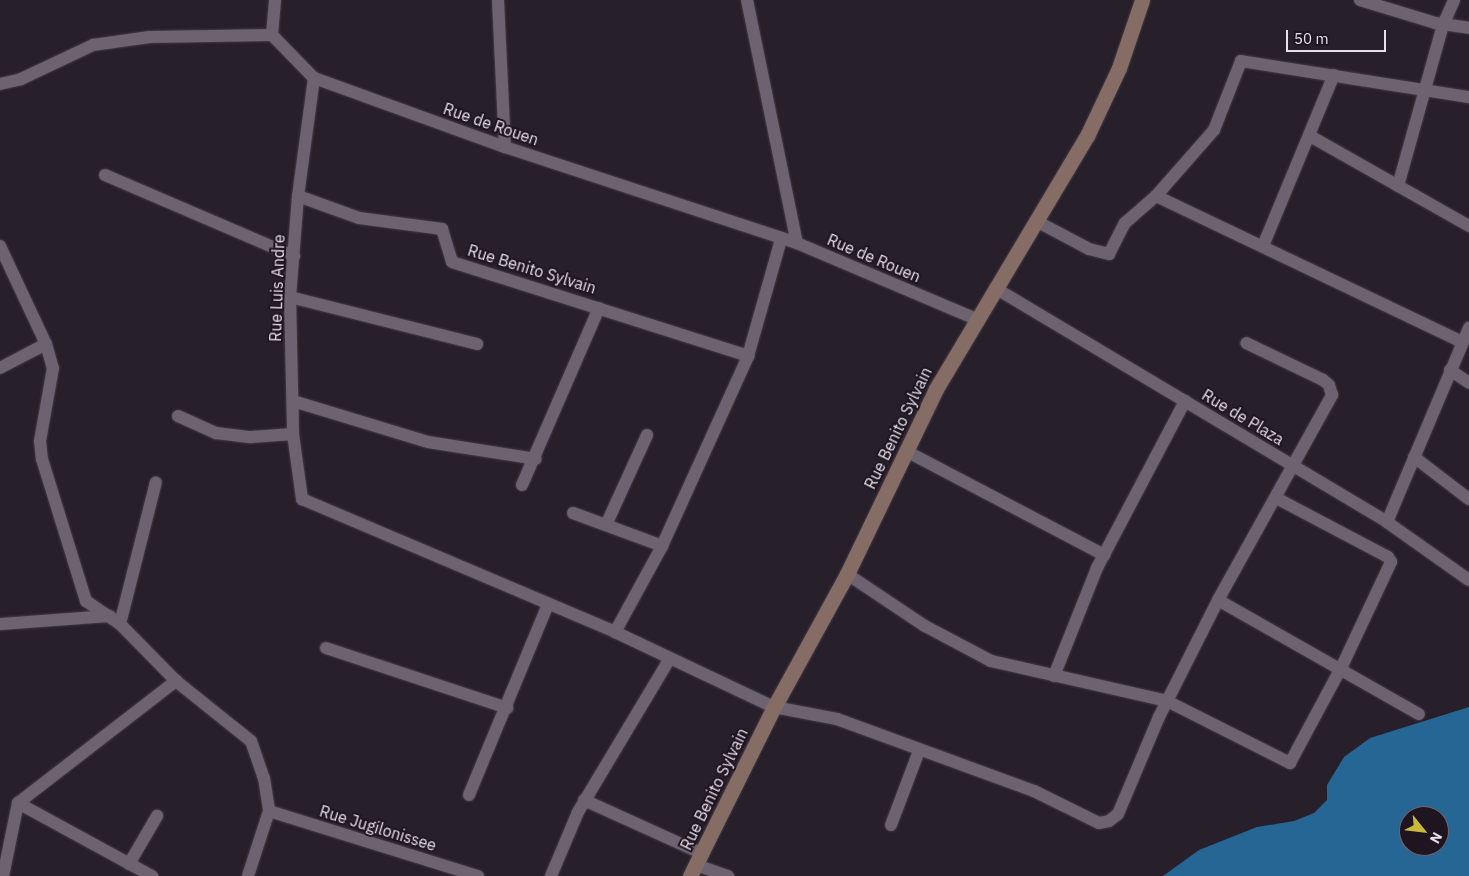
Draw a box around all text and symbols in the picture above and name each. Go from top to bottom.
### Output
scale bar [1289,20,1389,52]
text: 50 m [1294,29,1329,48]
street label: Rue de Rouen [441,99,541,149]
street label: Rue de Rouen [824,230,924,286]
street label: Rue Luis Andre [266,234,288,342]
street label: Rue Benito Sylvain [465,240,599,298]
street label: Rue Benito Sylvain [860,364,936,492]
street label: Rue de Plaza [1199,385,1287,449]
street label: Rue Benito Sylvain [676,725,752,853]
street label: Rue Jugilonissee [317,801,439,855]
north arrow [1399,806,1449,856]
text: N [1426,829,1447,847]

